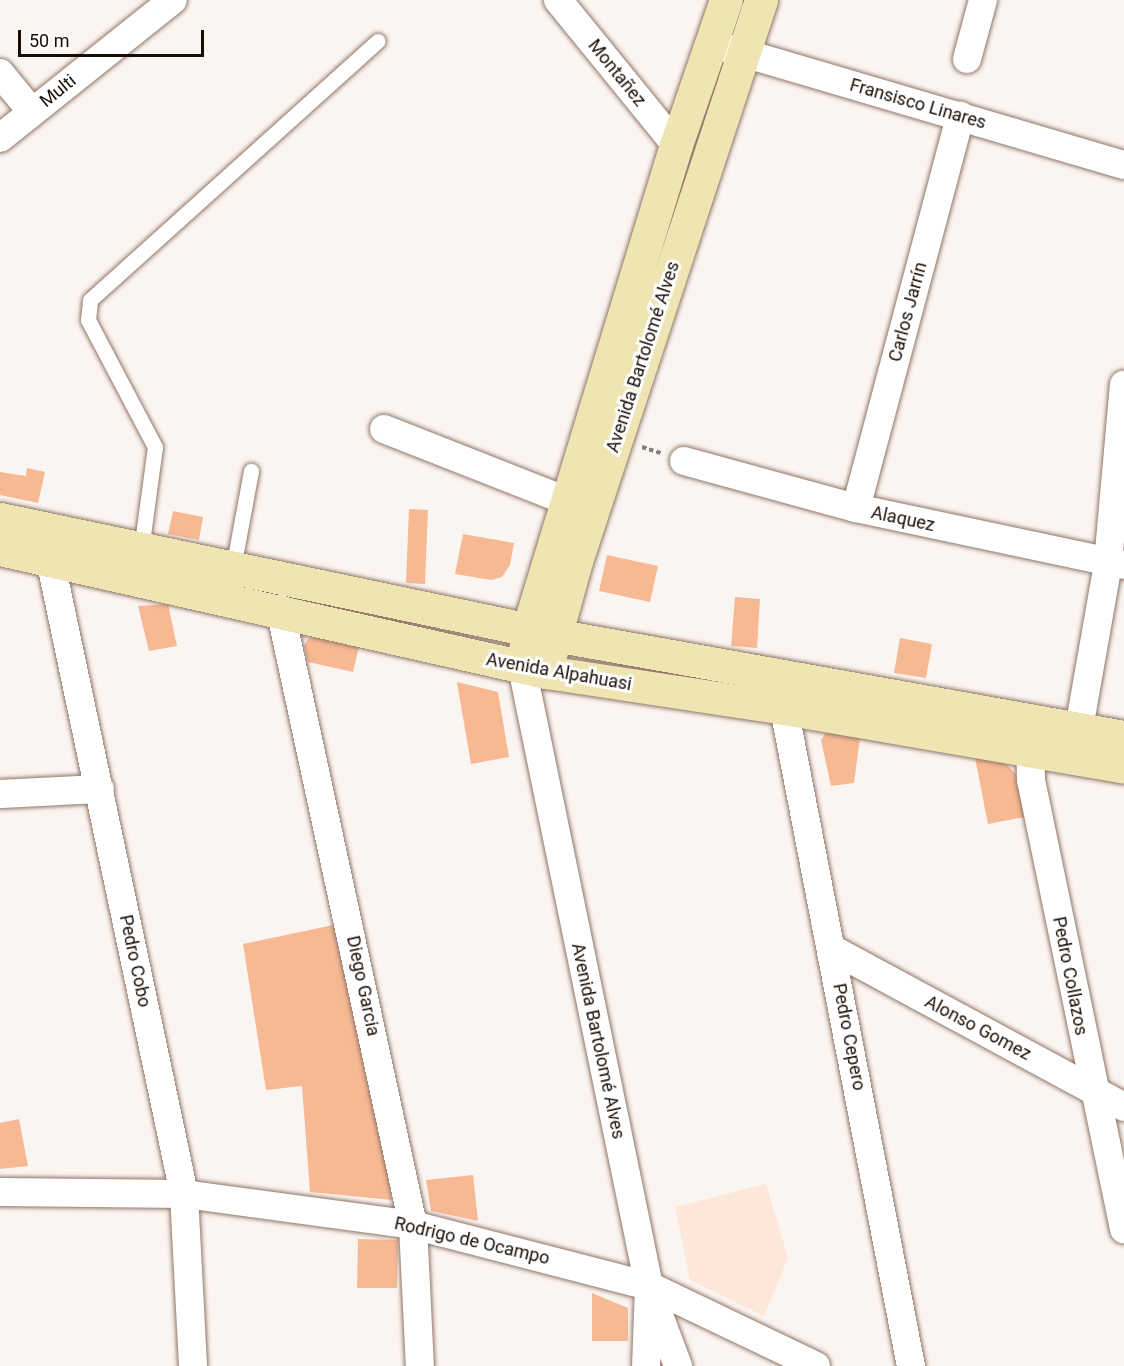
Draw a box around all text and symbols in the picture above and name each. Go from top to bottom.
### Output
scale bar [21,18,207,56]
text: 50 m [29,30,69,51]
street label: Montañez [583,35,651,111]
street label: Multi [36,70,80,112]
street label: Fransisco Linares [847,74,989,134]
street label: Avenida Bartolomé Alves [602,259,684,455]
street label: Carlos Jarrín [884,260,932,364]
street label: Alaquez [869,502,937,536]
street label: Avenida Alpahuasi [485,649,633,695]
street label: Pedro Cobo [115,913,155,1009]
street label: Pedro Collazos [1048,915,1092,1037]
street label: Diego Garcia [342,934,384,1038]
street label: Avenida Bartolomé Alves [567,941,629,1141]
street label: Pedro Cepero [828,982,870,1092]
street label: Alonso Gomez [921,991,1035,1065]
street label: Rodrigo de Ocampo [392,1213,552,1269]

